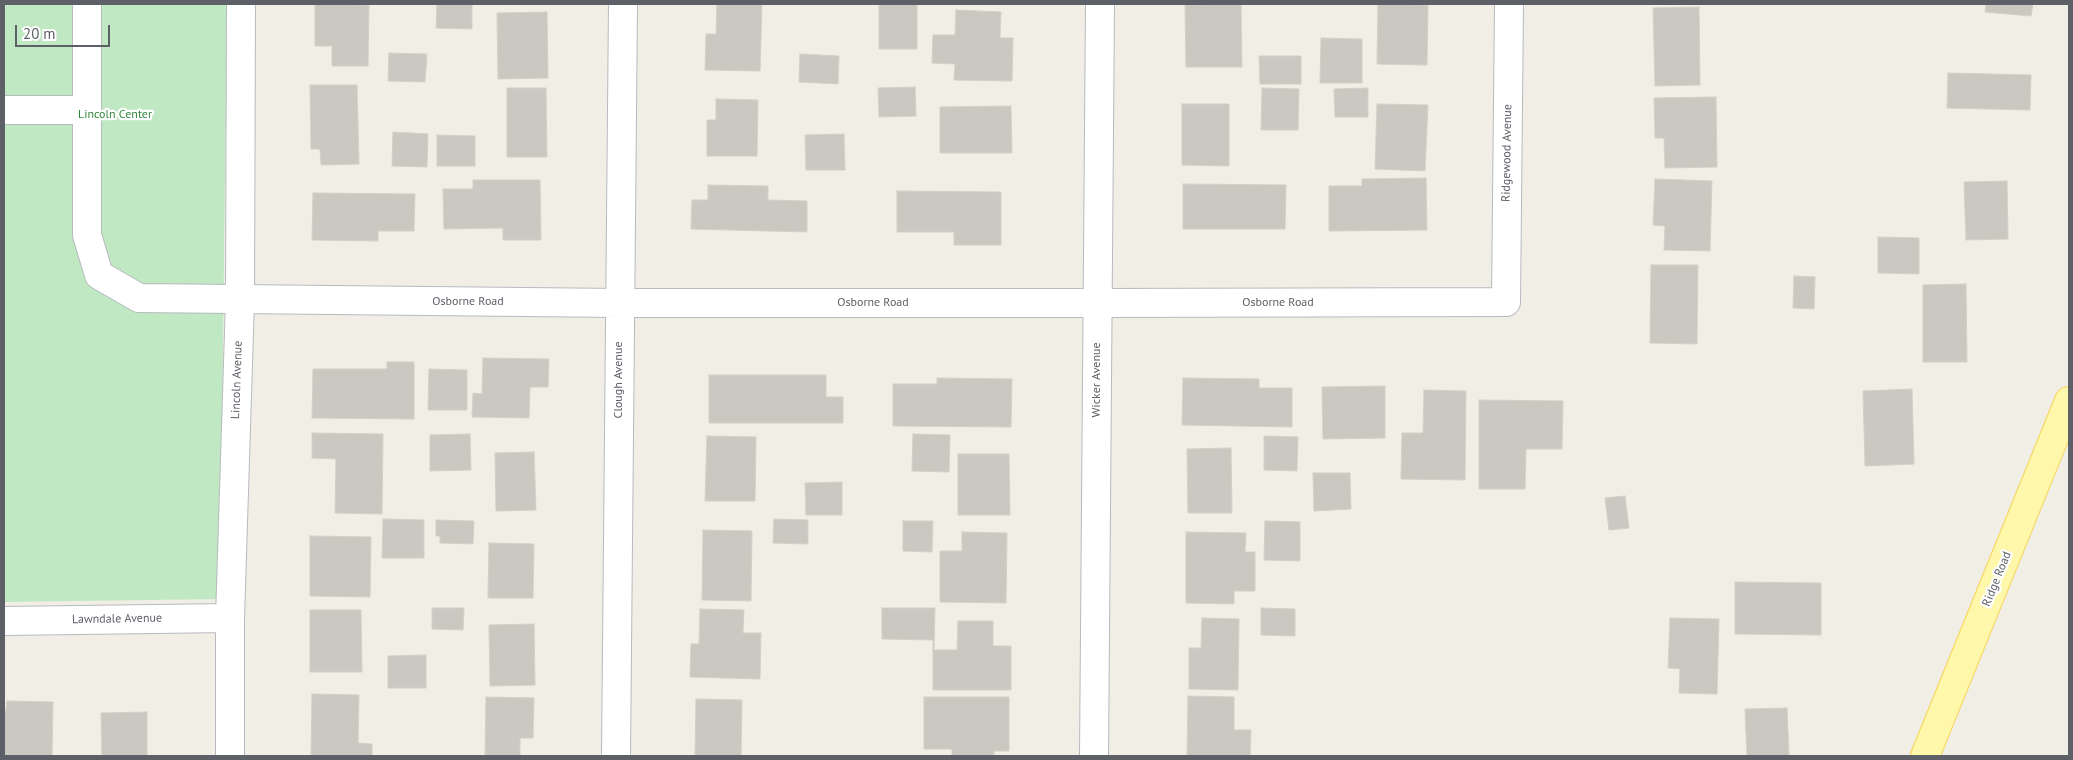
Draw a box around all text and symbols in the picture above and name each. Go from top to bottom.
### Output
scale bar [18,15,112,47]
text: 20 m [23,24,56,43]
street label: Ridgewood Avenue [1499,104,1515,202]
park label: Lincoln Center [78,108,152,122]
street label: Osborne Road [432,295,504,309]
street label: Osborne Road [837,296,909,310]
street label: Osborne Road [1242,296,1314,310]
street label: Lincoln Avenue [228,341,246,419]
street label: Clough Avenue [612,342,626,418]
street label: Wicker Avenue [1090,342,1104,418]
street label: Ridge Road [1979,549,2015,609]
street label: Lawndale Avenue [72,611,162,627]

